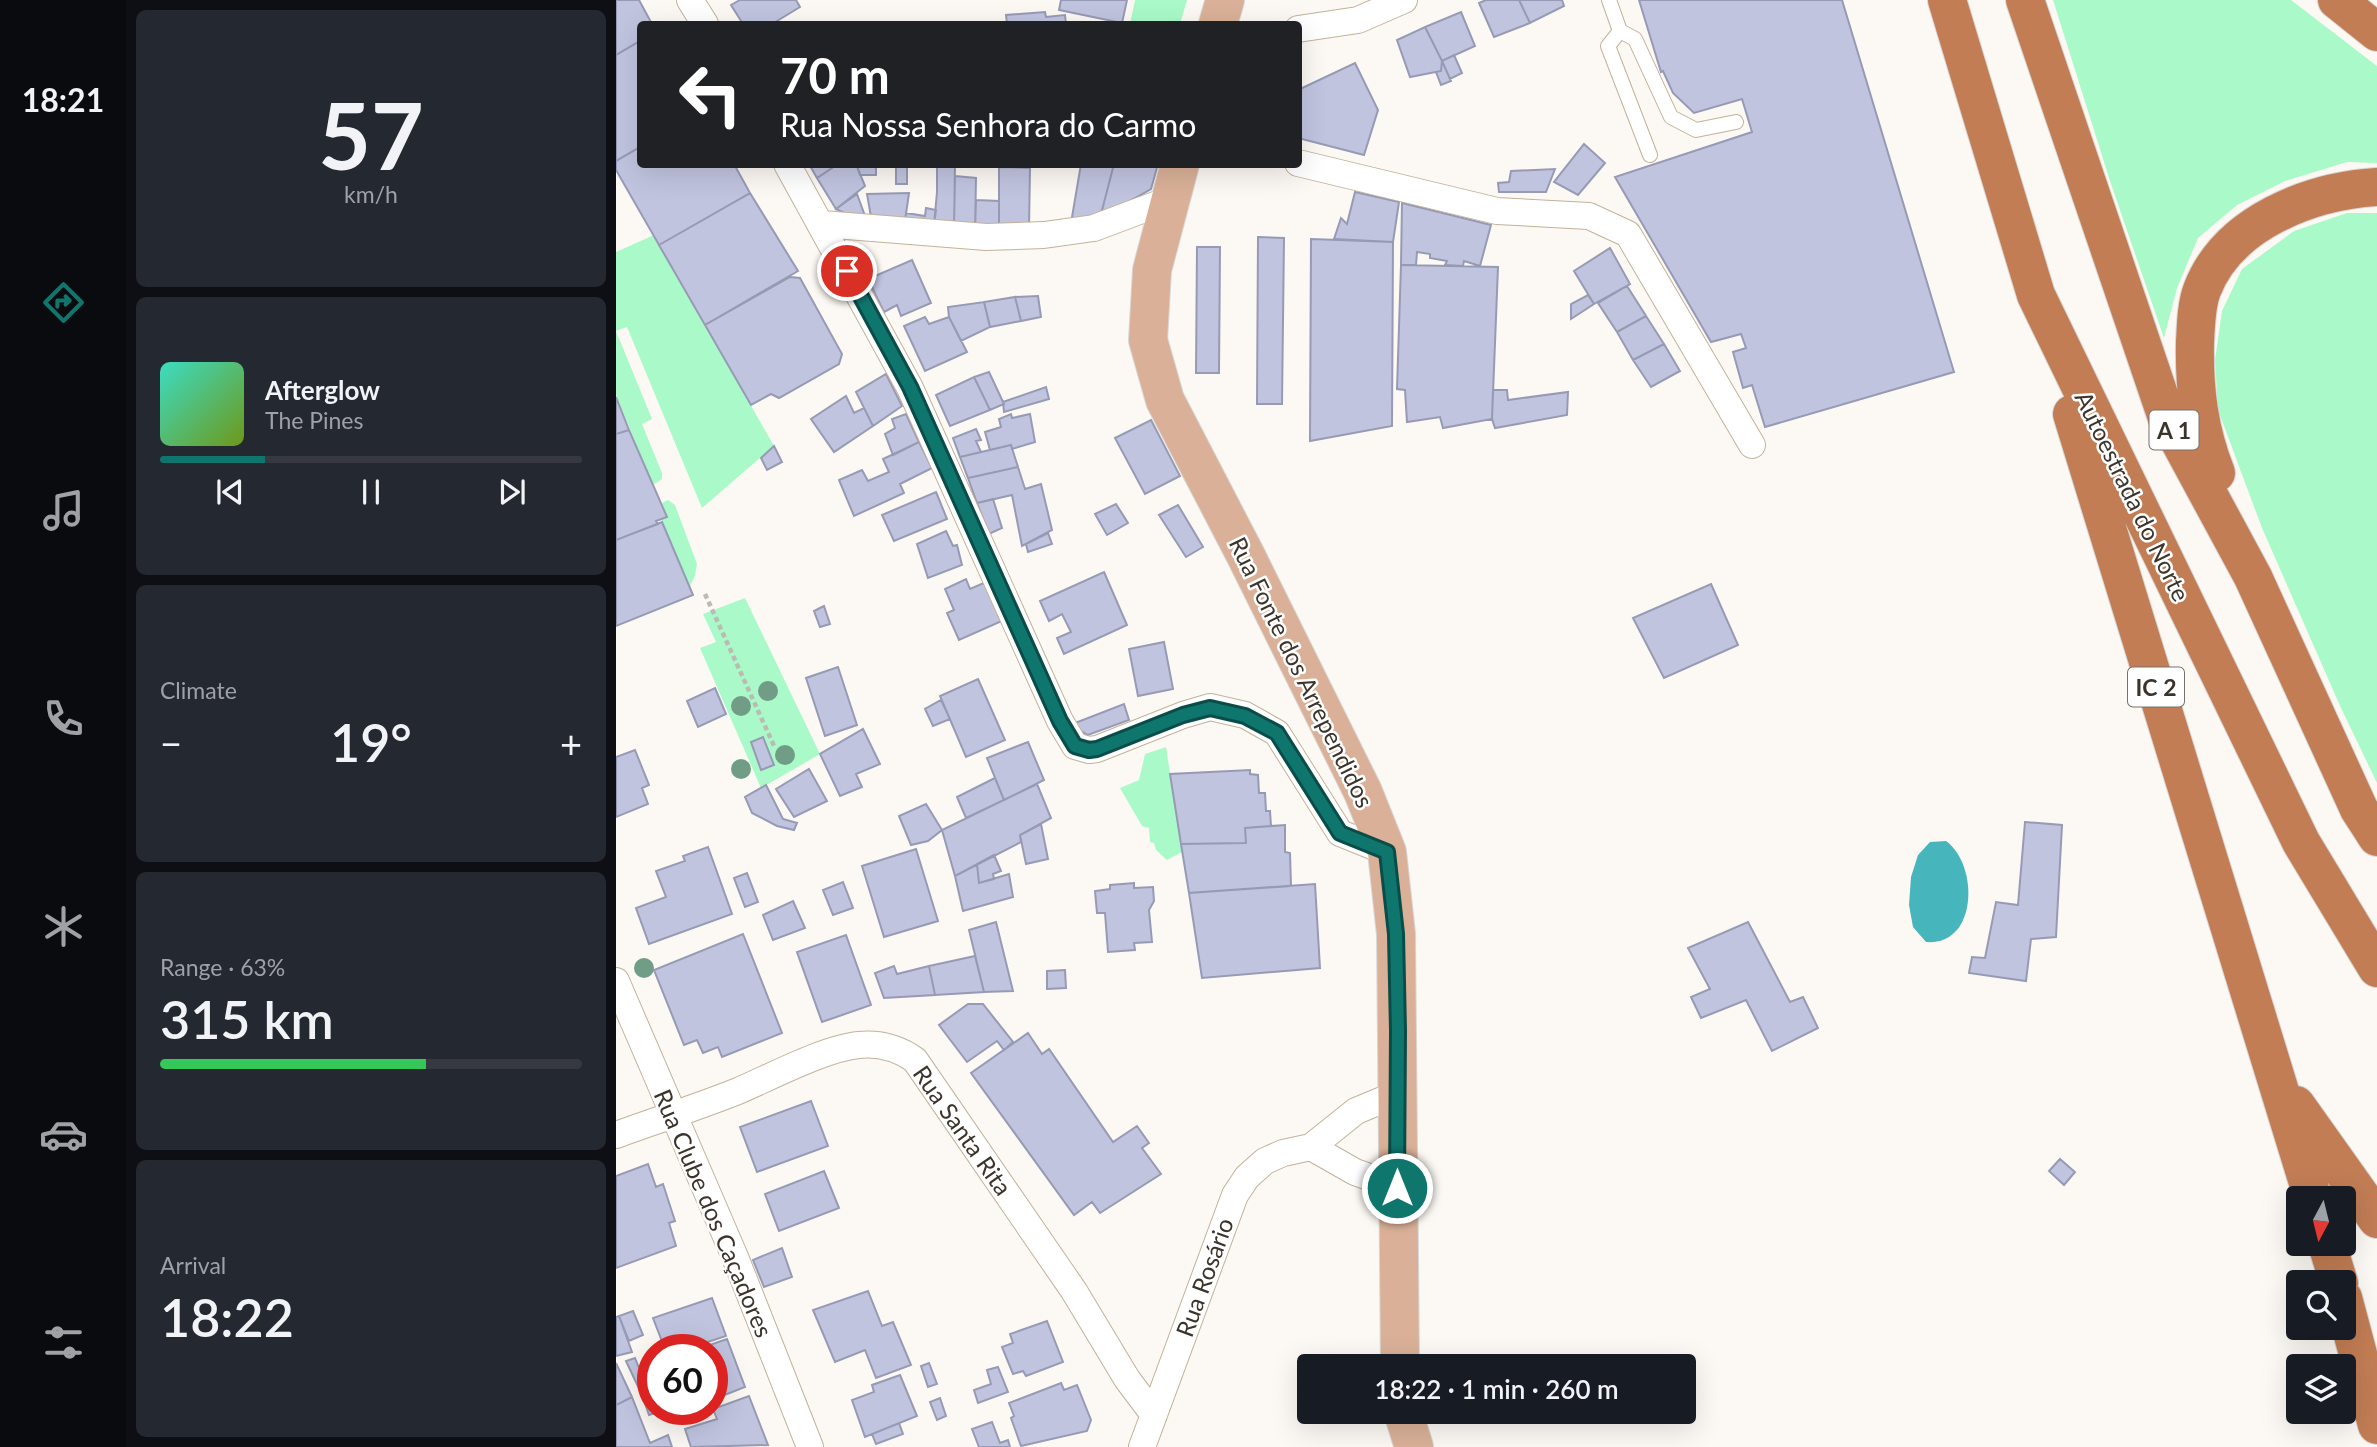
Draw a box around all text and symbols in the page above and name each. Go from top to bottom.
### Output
text: 70 m [780,46,890,104]
icon: left [665,49,756,140]
text: 18:21 [22,80,104,119]
text: 57 [318,80,424,189]
text: Rua Nossa Senhora do Carmo [780,105,1196,144]
text: km/h [344,180,398,208]
pin [817,241,877,301]
icon: arrive [828,252,866,290]
icon: directions [39,278,88,327]
text: Afterglow [265,374,380,406]
street label: Autoestrada do Norte [2070,386,2196,606]
text: The Pines [265,406,363,434]
road number: A 1 [2150,410,2198,450]
icon: previous [211,473,249,511]
icon: pause [352,473,390,511]
icon: next [493,473,531,511]
icon: music [39,486,88,535]
street label: Rua Fonte dos Arrependidos [1224,532,1380,812]
road number: IC 2 [2128,667,2184,706]
text: Climate [160,676,237,704]
icon: phone [39,694,88,743]
text: 19° [330,711,412,773]
text: − [160,720,182,766]
text: + [560,720,582,766]
icon: climate [39,902,88,951]
text: Range · 63% [160,953,285,981]
text: 315 km [160,988,334,1050]
street label: Rua Santa Rita [908,1059,1018,1201]
street label: Rua Clube dos Caçadores [649,1085,779,1341]
icon: car [39,1110,88,1159]
position arrow [1360,1151,1434,1225]
north arrow [2286,1186,2356,1256]
map controls [2286,1186,2356,1424]
street label: Rua Rosário [1169,1214,1239,1340]
text: Arrival [160,1251,226,1279]
button: search [2286,1270,2356,1340]
text: 18:22 [160,1286,294,1348]
icon: filters [39,1318,88,1367]
speed limit sign: 60 [637,1334,728,1425]
button: layers [2286,1354,2356,1424]
text: 18:22 · 1 min · 260 m [1374,1373,1619,1405]

